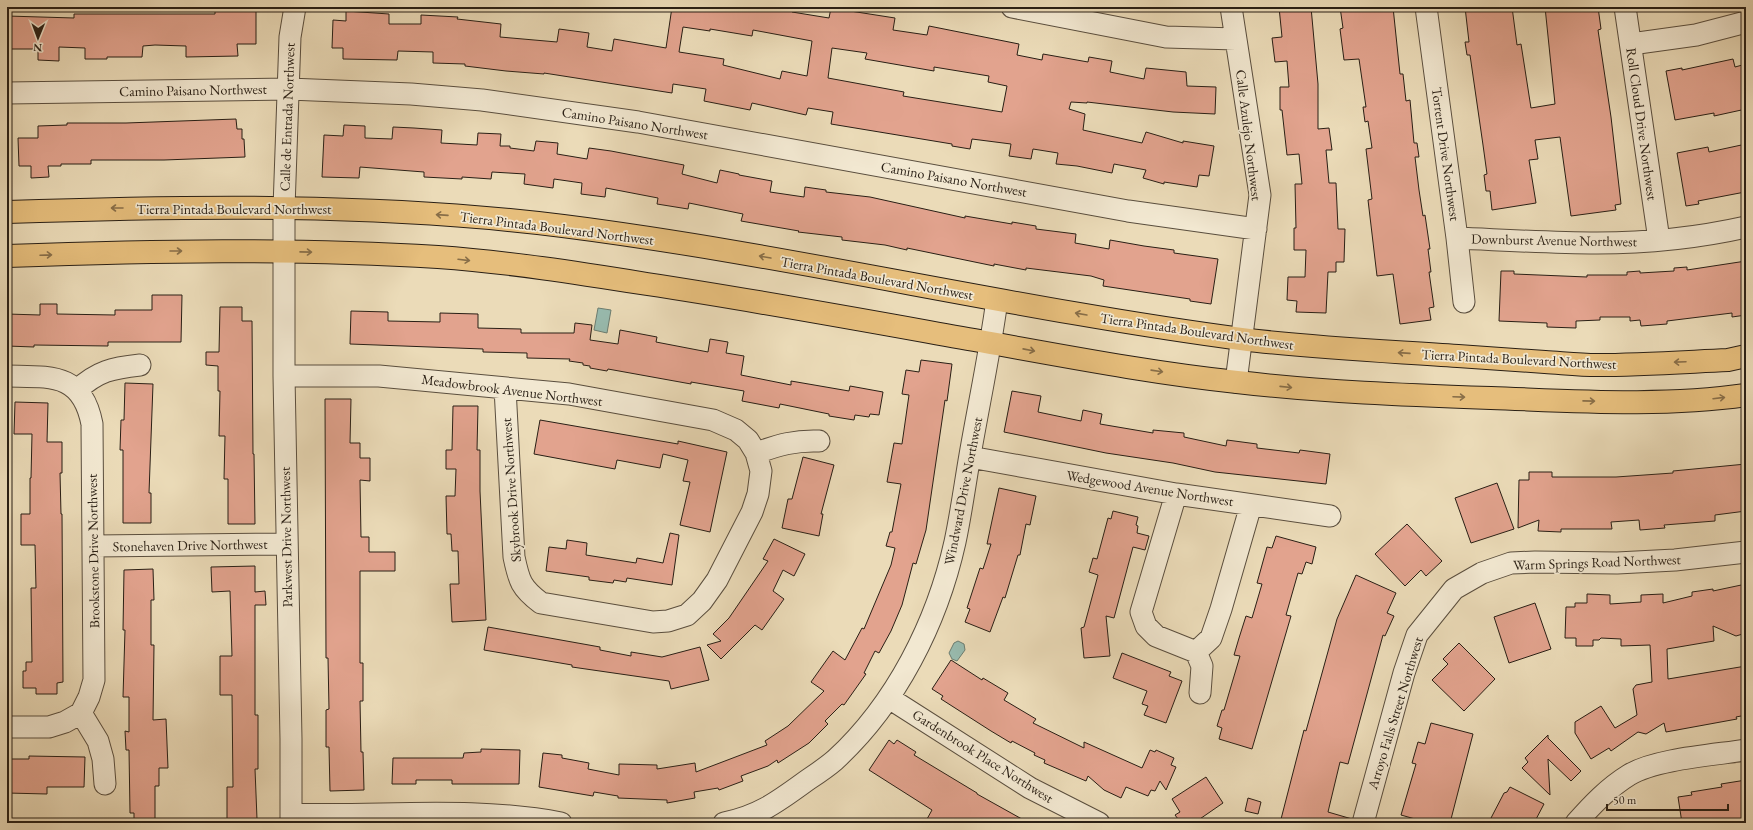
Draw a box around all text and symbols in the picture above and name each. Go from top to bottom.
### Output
north arrow [18,18,58,58]
text: N [33,41,42,55]
street label: Calle de Entrada Northwest [275,42,299,192]
street label: Roll Cloud Drive Northwest [1622,46,1662,202]
street label: Calle Azulejo Northwest [1232,68,1266,202]
street label: Camino Paisano Northwest [119,80,268,100]
street label: Torrent Drive Northwest [1428,86,1464,222]
street label: Camino Paisano Northwest [561,103,710,144]
street label: Camino Paisano Northwest [880,157,1029,201]
street label: Tierra Pintada Boulevard Northwest [137,200,332,218]
one-way arrow [111,204,124,212]
street label: Tierra Pintada Boulevard Northwest [459,207,655,249]
one-way arrow [436,211,449,218]
street label: Downburst Avenue Northwest [1471,230,1638,250]
one-way arrow [169,247,182,255]
one-way arrow [299,248,312,256]
one-way arrow [39,251,52,258]
street label: Tierra Pintada Boulevard Northwest [779,252,975,304]
one-way arrow [759,253,772,261]
one-way arrow [457,256,470,264]
street label: Tierra Pintada Boulevard Northwest [1099,309,1295,354]
one-way arrow [1075,310,1088,318]
street label: Tierra Pintada Boulevard Northwest [1421,345,1617,373]
one-way arrow [1022,347,1035,355]
one-way arrow [1398,349,1411,356]
one-way arrow [1674,358,1687,366]
one-way arrow [1150,368,1163,375]
street label: Meadowbrook Avenue Northwest [420,370,604,410]
one-way arrow [1279,384,1292,391]
one-way arrow [1452,393,1465,401]
one-way arrow [1712,395,1725,402]
one-way arrow [1582,397,1595,405]
street label: Windward Drive Northwest [940,415,986,566]
street label: Skybrook Drive Northwest [497,417,525,563]
street label: Parkwest Drive Northwest [276,466,296,607]
street label: Wedgewood Avenue Northwest [1065,466,1235,510]
street label: Brookstone Drive Northwest [83,473,103,629]
street label: Stonehaven Drive Northwest [112,535,268,555]
street label: Warm Springs Road Northwest [1513,550,1682,574]
street label: Arroyo Falls Street Northwest [1363,634,1427,792]
street label: Gardenbrook Place Northwest [909,705,1057,807]
scale bar [1607,786,1728,812]
text: 50 m [1613,792,1637,808]

